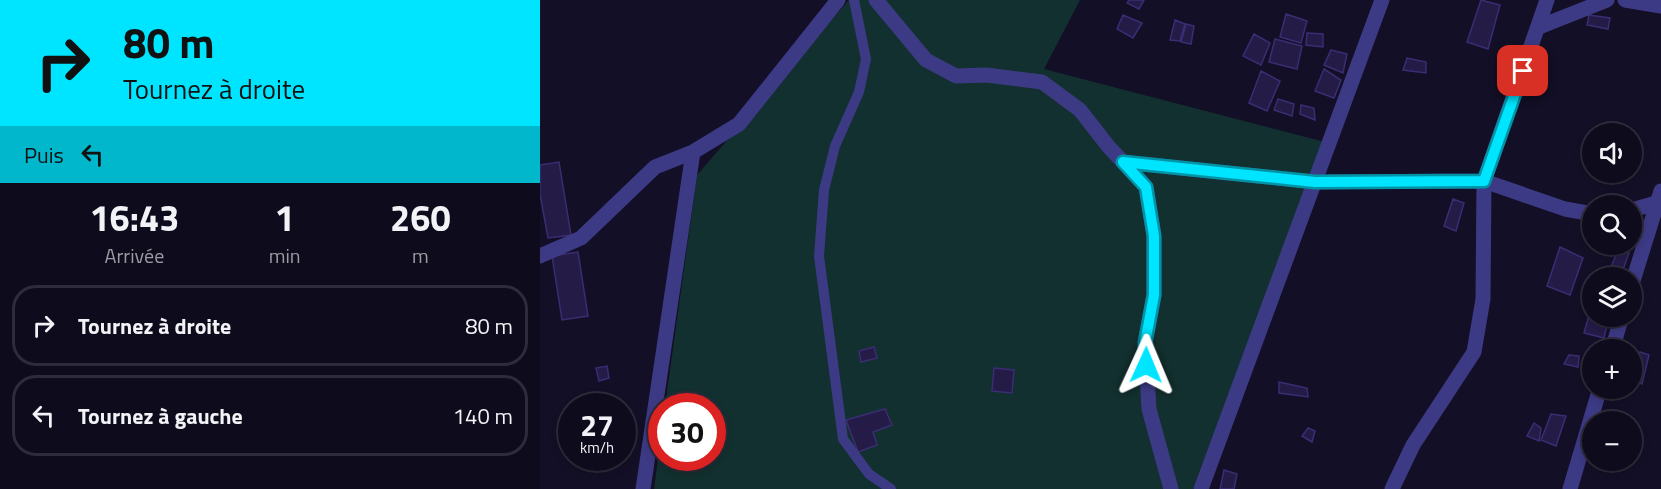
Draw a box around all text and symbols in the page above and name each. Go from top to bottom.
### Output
text: 80 m [123,10,215,74]
icon: right [24,24,102,102]
pin [1497,45,1548,96]
icon: arrive [1506,54,1539,87]
text: Tournez à droite [123,68,305,109]
map controls [1582,123,1642,471]
button: sound [1582,123,1642,183]
text: Puis [24,138,64,172]
icon: left [76,138,109,171]
text: 16:43 [89,190,179,245]
text: 1 [275,190,295,245]
text: 260 [390,190,451,245]
button: search [1582,195,1642,255]
text: Arrivée [104,240,164,271]
text: min [269,240,301,271]
text: m [412,240,429,271]
button: layers [1582,267,1642,327]
icon: right [27,309,60,342]
text: Tournez à droite [78,309,231,343]
text: 80 m [465,309,513,343]
position arrow [1114,333,1178,397]
button: + [1582,339,1642,399]
speed limit sign: 30 [648,393,726,471]
icon: left [27,399,60,432]
text: Tournez à gauche [78,399,243,433]
text: 140 m [453,399,513,433]
text: 27 [580,402,614,448]
button: − [1582,411,1642,471]
text: km/h [580,436,614,459]

